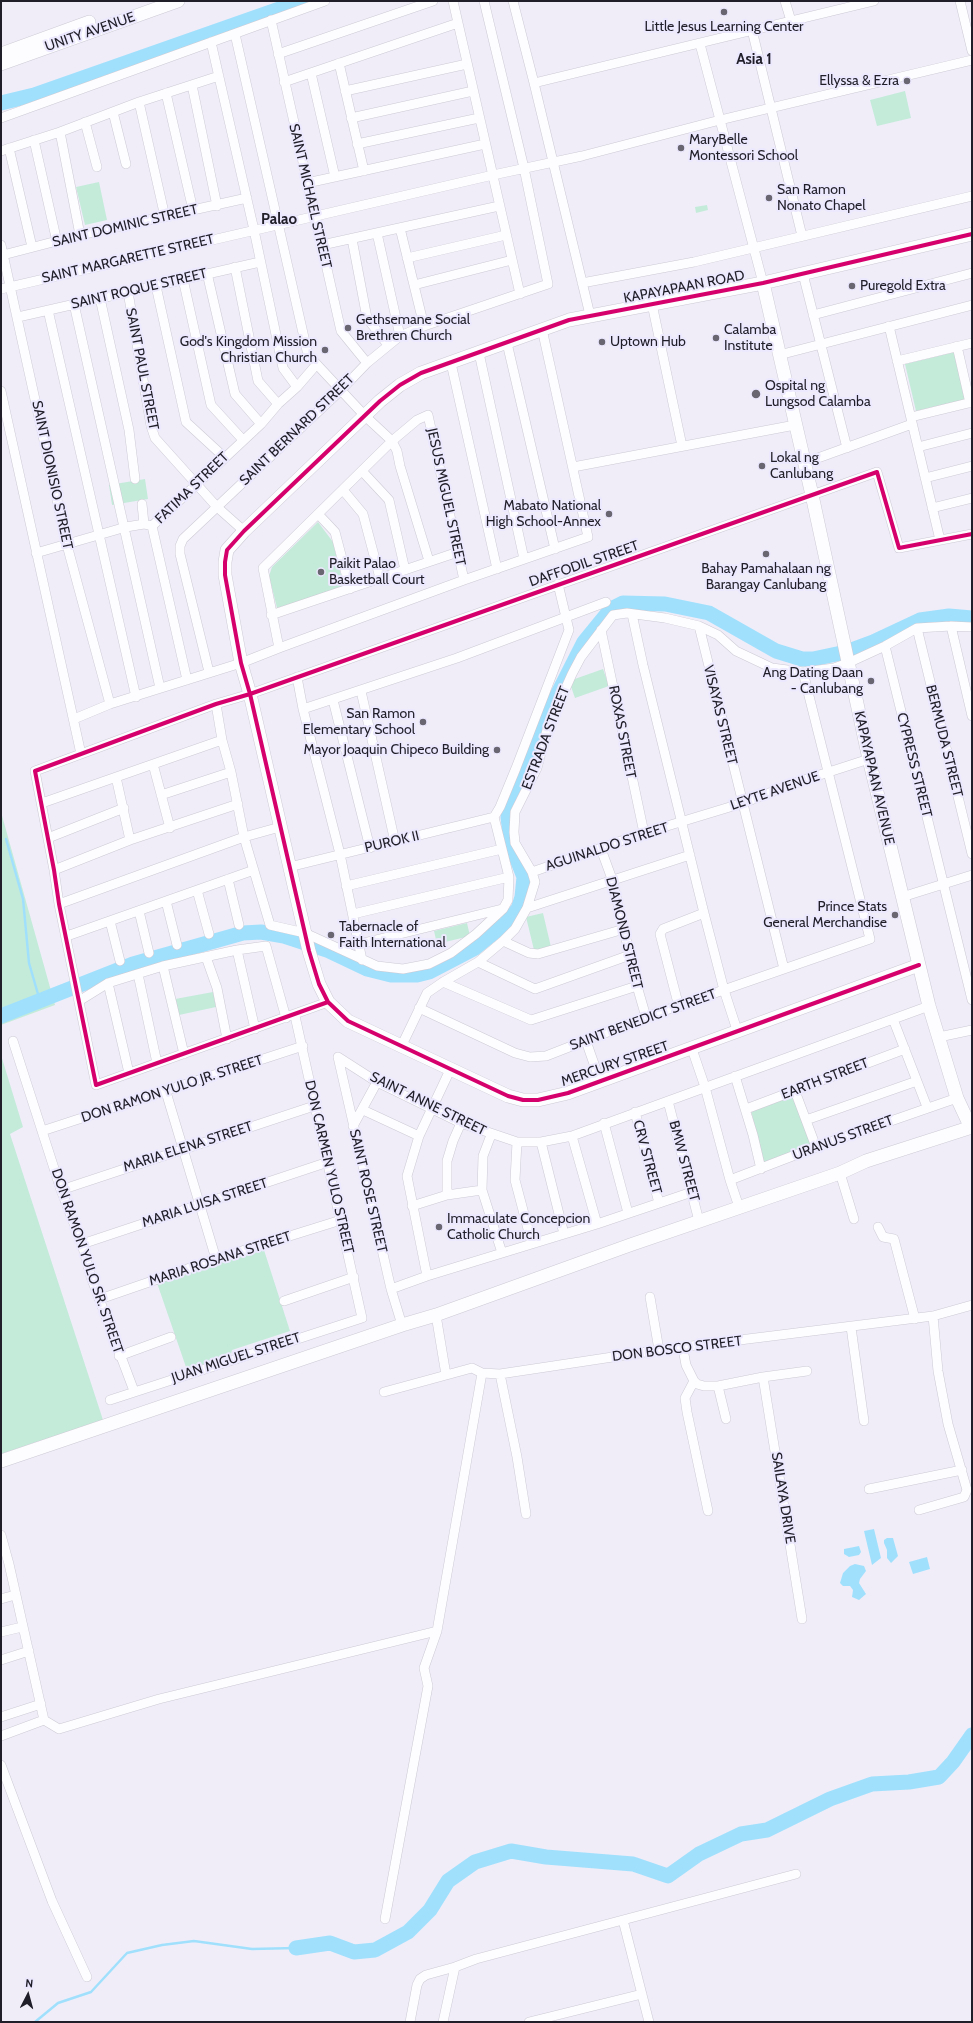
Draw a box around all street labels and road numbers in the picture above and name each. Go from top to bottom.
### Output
street label: UNITY AVENUE [43,9,137,55]
street label: SAINT MICHAEL STREET [285,122,335,270]
street label: SAINT DOMINIC STREET [51,201,199,251]
street label: SAINT MARGARETTE STREET [40,231,216,287]
street label: SAINT ROQUE STREET [69,265,209,313]
street label: KAPAYAPAAN ROAD [622,267,746,307]
street label: SAINT PAUL STREET [122,307,162,431]
street label: SAINT BERNARD STREET [236,371,358,489]
street label: SAINT DIONISIO STREET [28,399,76,551]
street label: JESUS MIGUEL STREET [423,427,469,567]
street label: FATIMA STREET [152,449,232,527]
street label: DAFFODIL STREET [527,537,641,591]
street label: VISAYAS STREET [700,663,740,767]
street label: BERMUDA STREET [922,683,966,799]
street label: ESTRADA STREET [519,684,573,792]
street label: ROXAS STREET [605,684,639,780]
street label: KAPAYAPAAN AVENUE [850,709,898,847]
street label: CYPRESS STREET [893,711,935,819]
street label: LEYTE AVENUE [728,768,822,814]
street label: AGUINALDO STREET [543,819,671,875]
street label: PUROK II [363,828,421,856]
street label: DIAMOND STREET [602,875,646,991]
street label: SAINT BENEDICT STREET [567,986,719,1054]
street label: MERCURY STREET [559,1038,671,1090]
street label: DON RAMON YULO JR. STREET [79,1052,265,1126]
street label: EARTH STREET [779,1055,871,1103]
street label: SAINT ANNE STREET [367,1069,489,1139]
street label: DON CARMEN YULO STREET [301,1079,357,1255]
street label: URANUS STREET [791,1112,895,1164]
street label: MARIA ELENA STREET [121,1118,255,1176]
street label: CRV STREET [629,1118,665,1196]
street label: BMW STREET [665,1119,703,1203]
street label: SAINT ROSE STREET [346,1128,390,1254]
street label: DON RAMON YULO SR. STREET [47,1166,127,1356]
street label: MARIA LUISA STREET [140,1175,270,1231]
street label: MARIA ROSANA STREET [147,1228,293,1290]
street label: JUAN MIGUEL STREET [169,1329,303,1387]
street label: DON BOSCO STREET [611,1333,743,1365]
street label: SAILAYA DRIVE [767,1451,799,1545]

